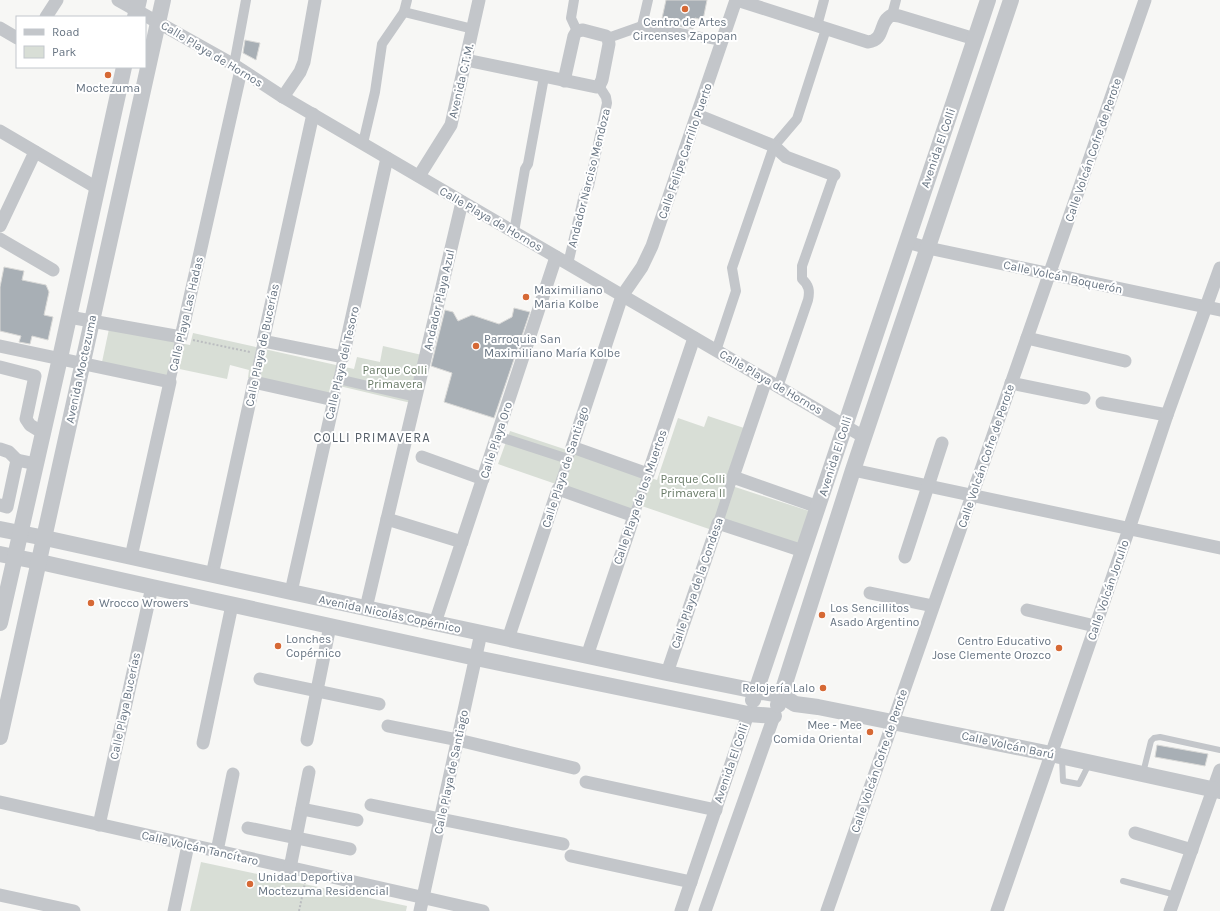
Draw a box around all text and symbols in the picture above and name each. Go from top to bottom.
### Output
marker: Centro de Artes Circenses Zapopan [680,4,690,14]
place label: Centro de Artes Circenses Zapopan [633,15,737,43]
legend [16,16,146,68]
street label: Calle Playa de Hornos [158,18,266,90]
text: Road [52,25,80,39]
street label: Avenida C.T.M. [446,42,476,120]
text: Park [52,45,77,59]
marker: Moctezuma [103,70,113,80]
street label: Calle Volcán Cofre de Perote [1062,76,1124,224]
place label: Moctezuma [76,81,140,95]
street label: Calle Felipe Carrillo Puerto [655,81,715,221]
street label: Avenida El Colli [918,106,958,190]
street label: Andador Narciso Mendoza [565,107,613,249]
street label: Calle Playa de Hornos [437,184,545,254]
street label: Andador Playa Azul [421,248,457,352]
street label: Calle Playa Las Hadas [166,255,206,373]
street label: Calle Volcán Boquerón [1002,258,1124,296]
street label: Calle Playa de Bucerías [242,282,282,408]
place label: Maximiliano Maria Kolbe [534,283,603,311]
marker: Maximiliano Maria Kolbe [521,292,531,302]
street label: Calle Playa del Tesoro [322,305,362,421]
street label: Avenida Moctezuma [63,313,99,425]
place label: Parroquia San Maximiliano María Kolbe [484,332,620,360]
marker: Parroquia San Maximiliano María Kolbe [471,341,481,351]
street label: Calle Playa de Hornos [717,347,825,417]
park label: Parque Colli Primavera [362,363,428,391]
street label: Calle Volcán Cofre de Perote [955,382,1017,530]
street label: Calle Playa Oro [477,400,515,480]
street label: Calle Playa de Santiago [539,405,591,529]
street label: Avenida El Colli [815,414,855,498]
street label: Calle Playa de los Muertos [610,428,670,566]
district label: COLLI PRIMAVERA [313,430,431,445]
park label: Parque Colli Primavera II [660,472,726,500]
street label: Calle Playa de la Condesa [668,516,726,650]
street label: Calle Volcán Jorullo [1084,538,1132,642]
street label: Avenida Nicolás Copérnico [318,592,462,636]
place label: Wrocco Wrowers [99,596,189,610]
marker: Wrocco Wrowers [86,598,96,608]
place label: Los Sencillitos Asado Argentino [830,601,919,629]
marker: Los Sencillitos Asado Argentino [817,610,827,620]
place label: Lonches Copérnico [286,632,341,660]
place label: Centro Educativo Jose Clemente Orozco [932,634,1051,662]
marker: Lonches Copérnico [273,641,283,651]
marker: Centro Educativo Jose Clemente Orozco [1054,643,1064,653]
street label: Calle Playa Bucerías [107,651,143,761]
place label: Relojería Lalo [742,681,815,695]
marker: Relojería Lalo [818,683,828,693]
street label: Calle Volcán Cofre de Perote [848,687,910,835]
street label: Calle Playa de Santiago [431,709,471,835]
place label: Mee - Mee Comida Oriental [773,718,862,746]
street label: Avenida El Colli [711,721,751,805]
marker: Mee - Mee Comida Oriental [865,727,875,737]
street label: Calle Volcán Barú [960,728,1056,762]
street label: Calle Volcán Tancítaro [140,828,260,868]
place label: Unidad Deportiva Moctezuma Residencial [258,870,389,898]
marker: Unidad Deportiva Moctezuma Residencial [245,879,255,889]

